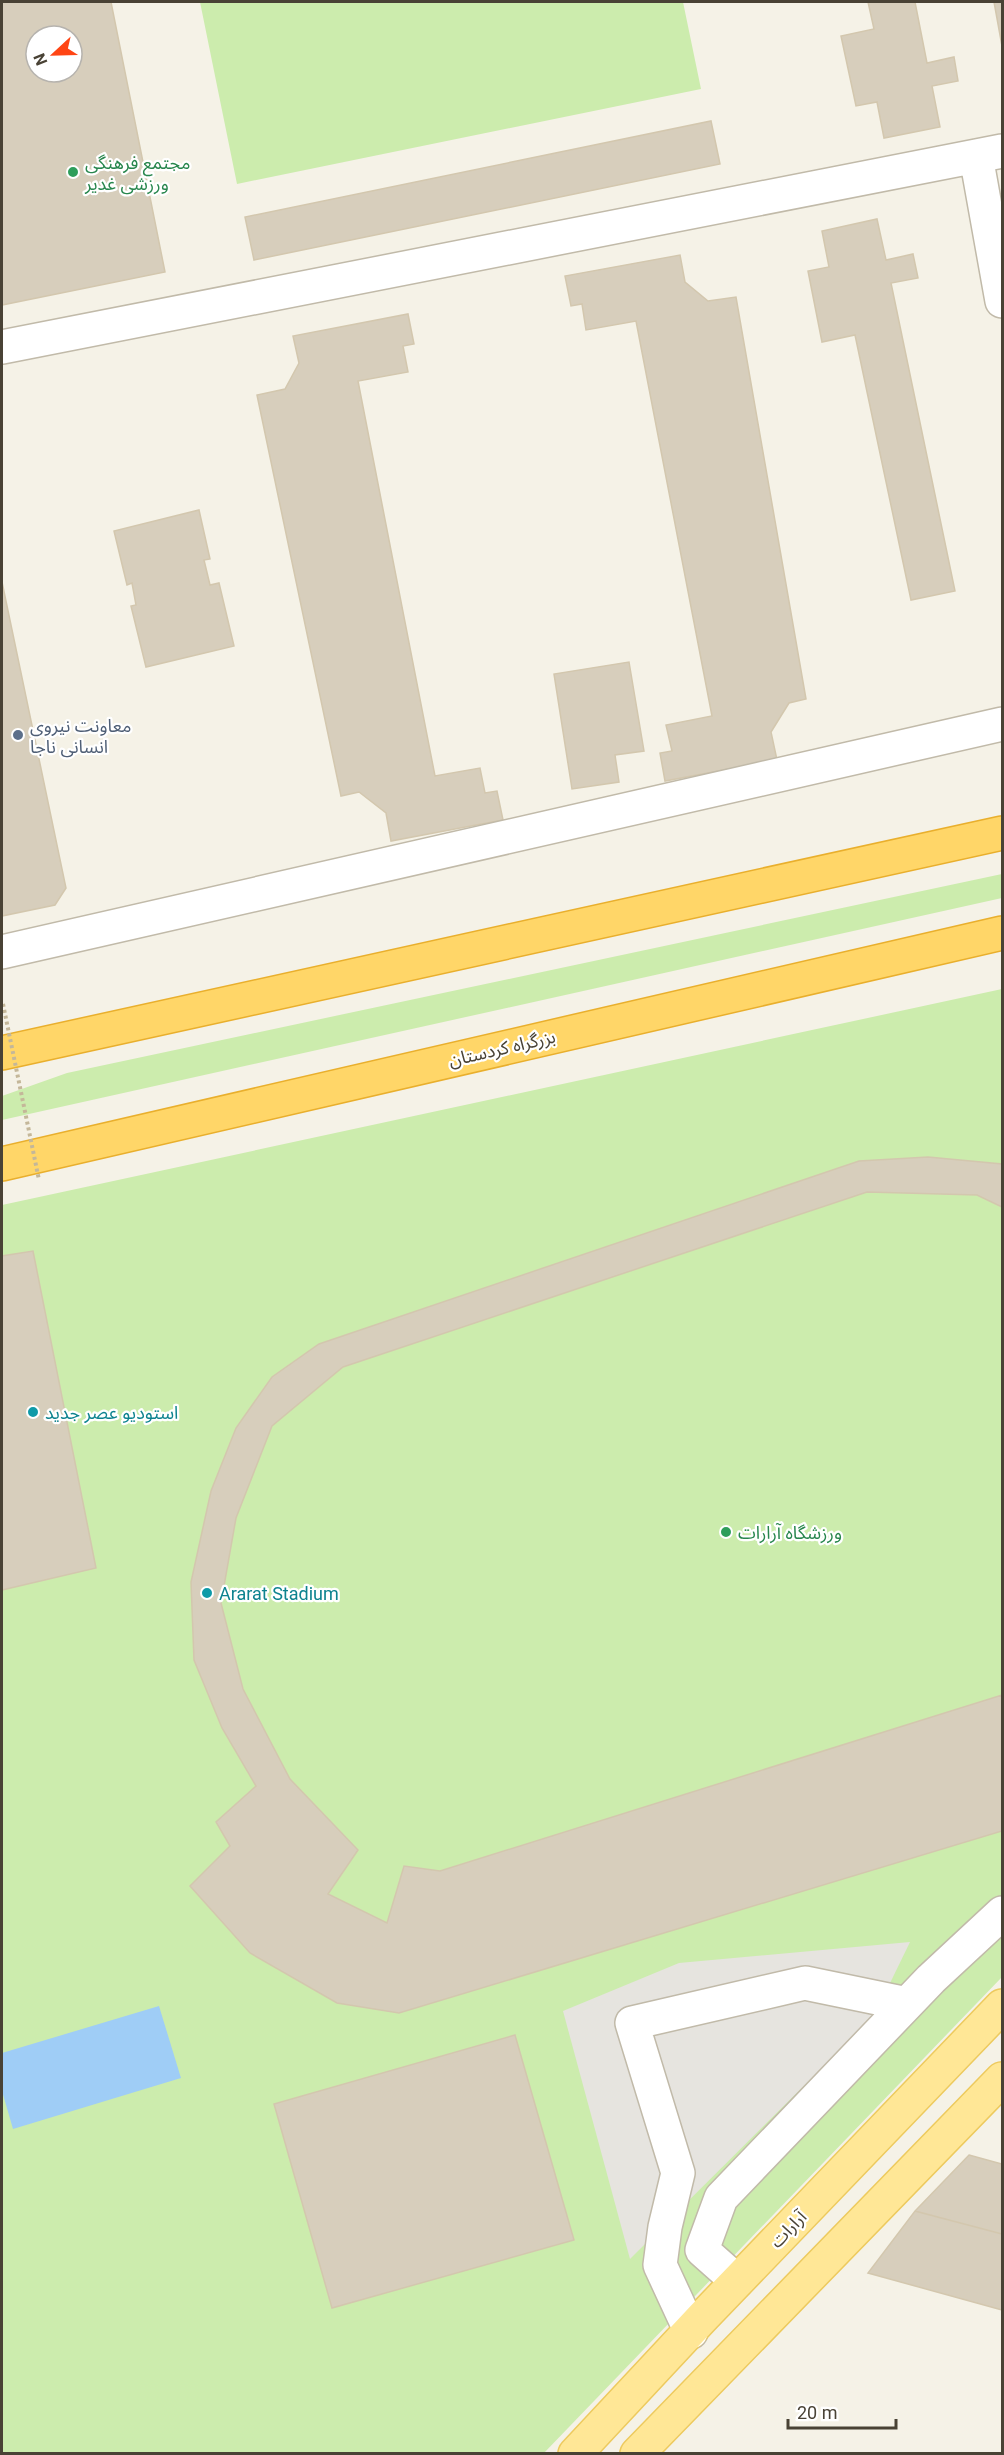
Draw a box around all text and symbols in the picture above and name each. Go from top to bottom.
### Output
north arrow [24,24,84,84]
text: N [30,51,51,68]
place label: مجتمع فرهنگی ورزشی غدیر [84,152,190,195]
marker: مجتمع فرهنگی ورزشی غدیر [66,165,80,179]
place label: معاونت نیروی انسانی ناجا [30,715,132,758]
marker: معاونت نیروی انسانی ناجا [11,728,25,742]
street label: بزرگراه کردستان [447,1026,558,1071]
place label: استودیو عصر جدید [45,1402,178,1424]
marker: استودیو عصر جدید [26,1405,40,1419]
place label: ورزشگاه آرارات [738,1522,842,1544]
marker: ورزشگاه آرارات [719,1525,733,1539]
place label: Ararat Stadium [219,1583,339,1604]
marker: Ararat Stadium [200,1586,214,1600]
street label: آرارات [766,2206,812,2252]
scale bar [788,2392,896,2430]
text: 20 m [797,2402,837,2423]

